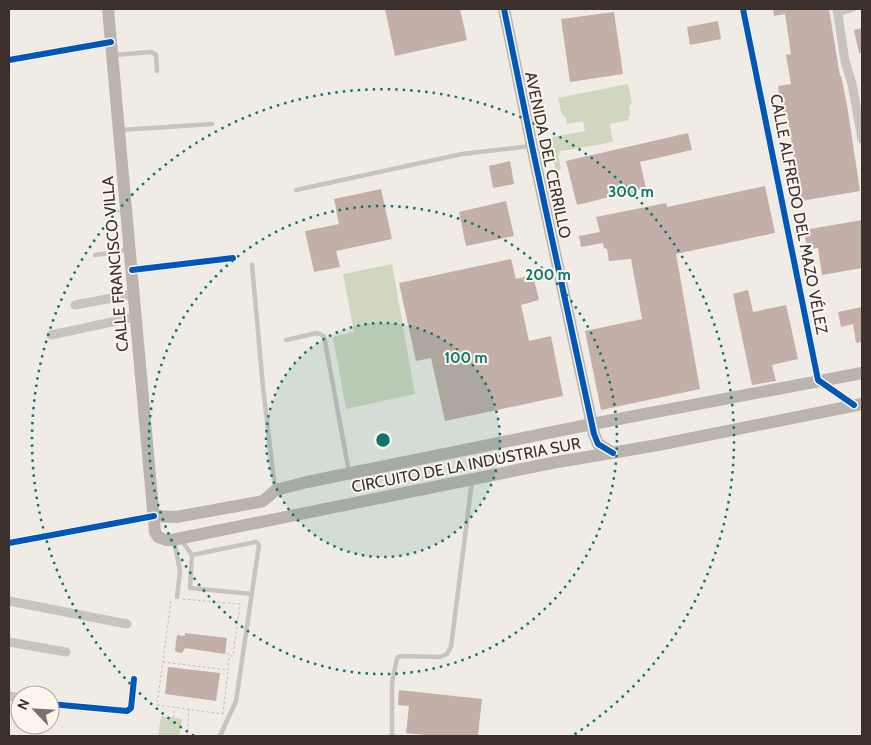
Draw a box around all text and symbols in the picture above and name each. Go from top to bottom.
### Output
street label: AVENIDA DEL CERRILLO [521,70,575,240]
street label: CALLE ALFREDO DEL MAZO VÉLEZ [766,92,832,336]
street label: CALLE FRANCISCO VILLA [98,175,132,352]
text: 300 m [608,183,654,201]
text: 200 m [525,266,571,284]
text: 100 m [444,349,488,367]
centre of rings [374,431,392,449]
street label: CIRCUITO DE LA INDUSTRIA SUR [350,433,582,497]
north arrow [10,685,60,735]
text: N [13,696,33,713]

